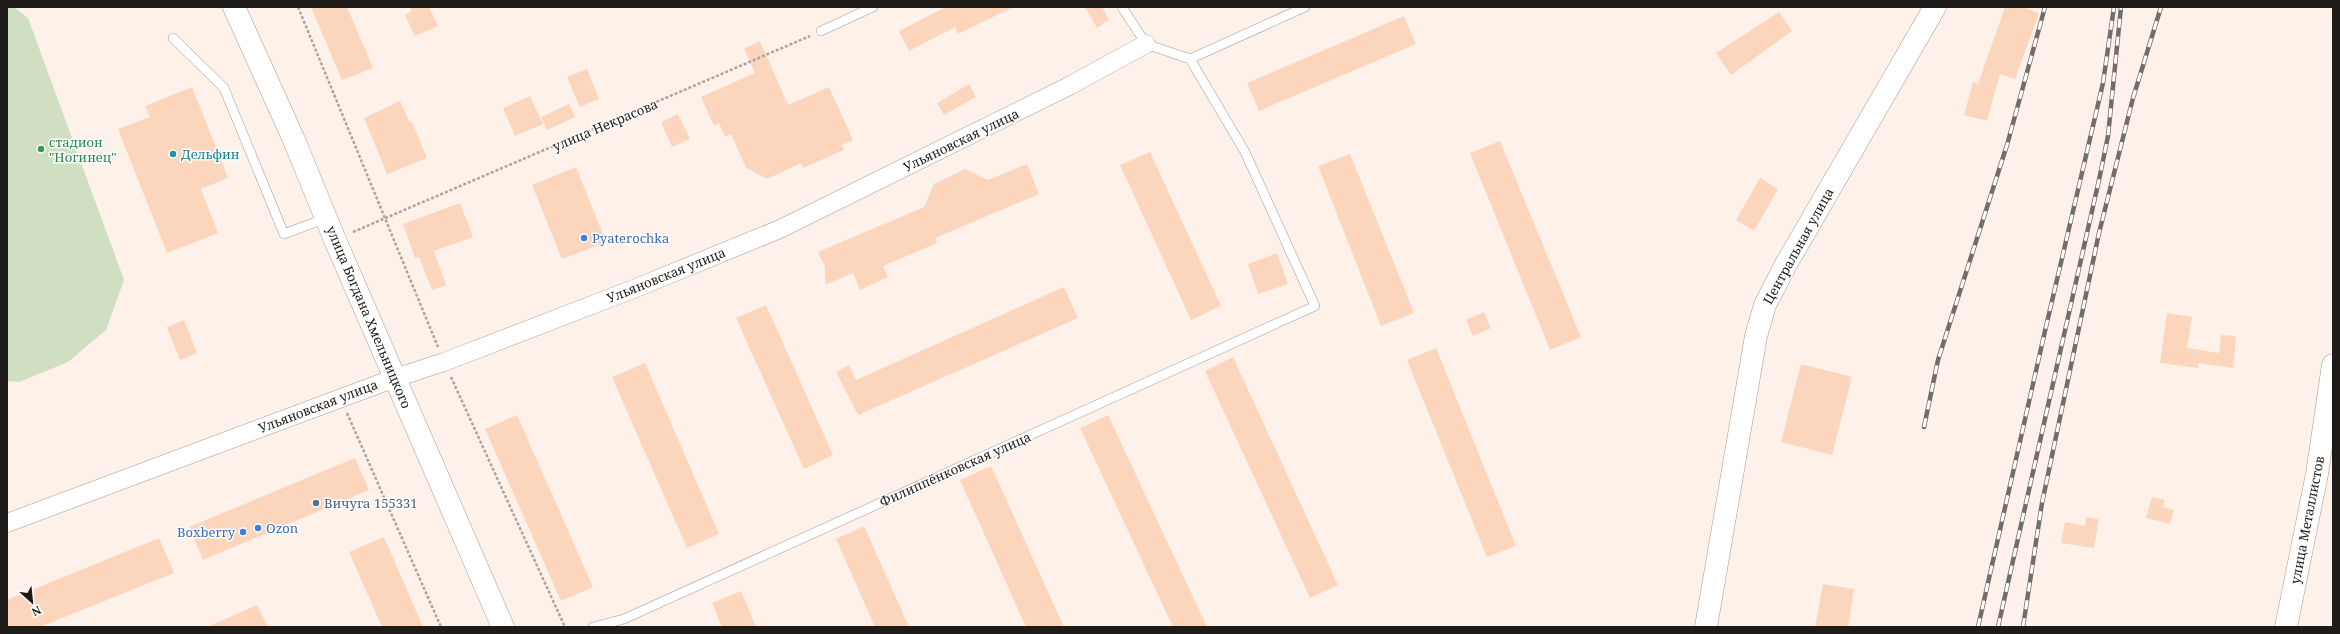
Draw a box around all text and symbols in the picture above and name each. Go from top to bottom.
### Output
street label: улица Некрасова [550,95,660,155]
street label: Ульяновская улица [900,104,1022,176]
place label: стадион "Ногинец" [49,133,117,166]
marker: стадион "Ногинец" [36,144,46,154]
place label: Дельфин [181,145,240,163]
marker: Дельфин [168,149,178,159]
street label: Центральная улица [1759,185,1837,307]
street label: улица Богдана Хмельницкого [322,223,416,411]
place label: Pyaterochka [592,229,669,247]
marker: Pyaterochka [579,233,589,243]
street label: Ульяновская улица [604,243,728,307]
street label: Ульяновская улица [256,375,380,437]
street label: Филиппёнковская улица [876,427,1034,511]
street label: улица Металлистов [2286,455,2328,585]
place label: Вичуга 155331 [324,494,417,512]
marker: Вичуга 155331 [311,498,321,508]
place label: Ozon [266,519,299,537]
place label: Boxberry [177,523,236,541]
marker: Ozon [253,523,263,533]
marker: Boxberry [238,527,248,537]
north arrow [12,582,52,622]
text: N [29,603,44,620]

